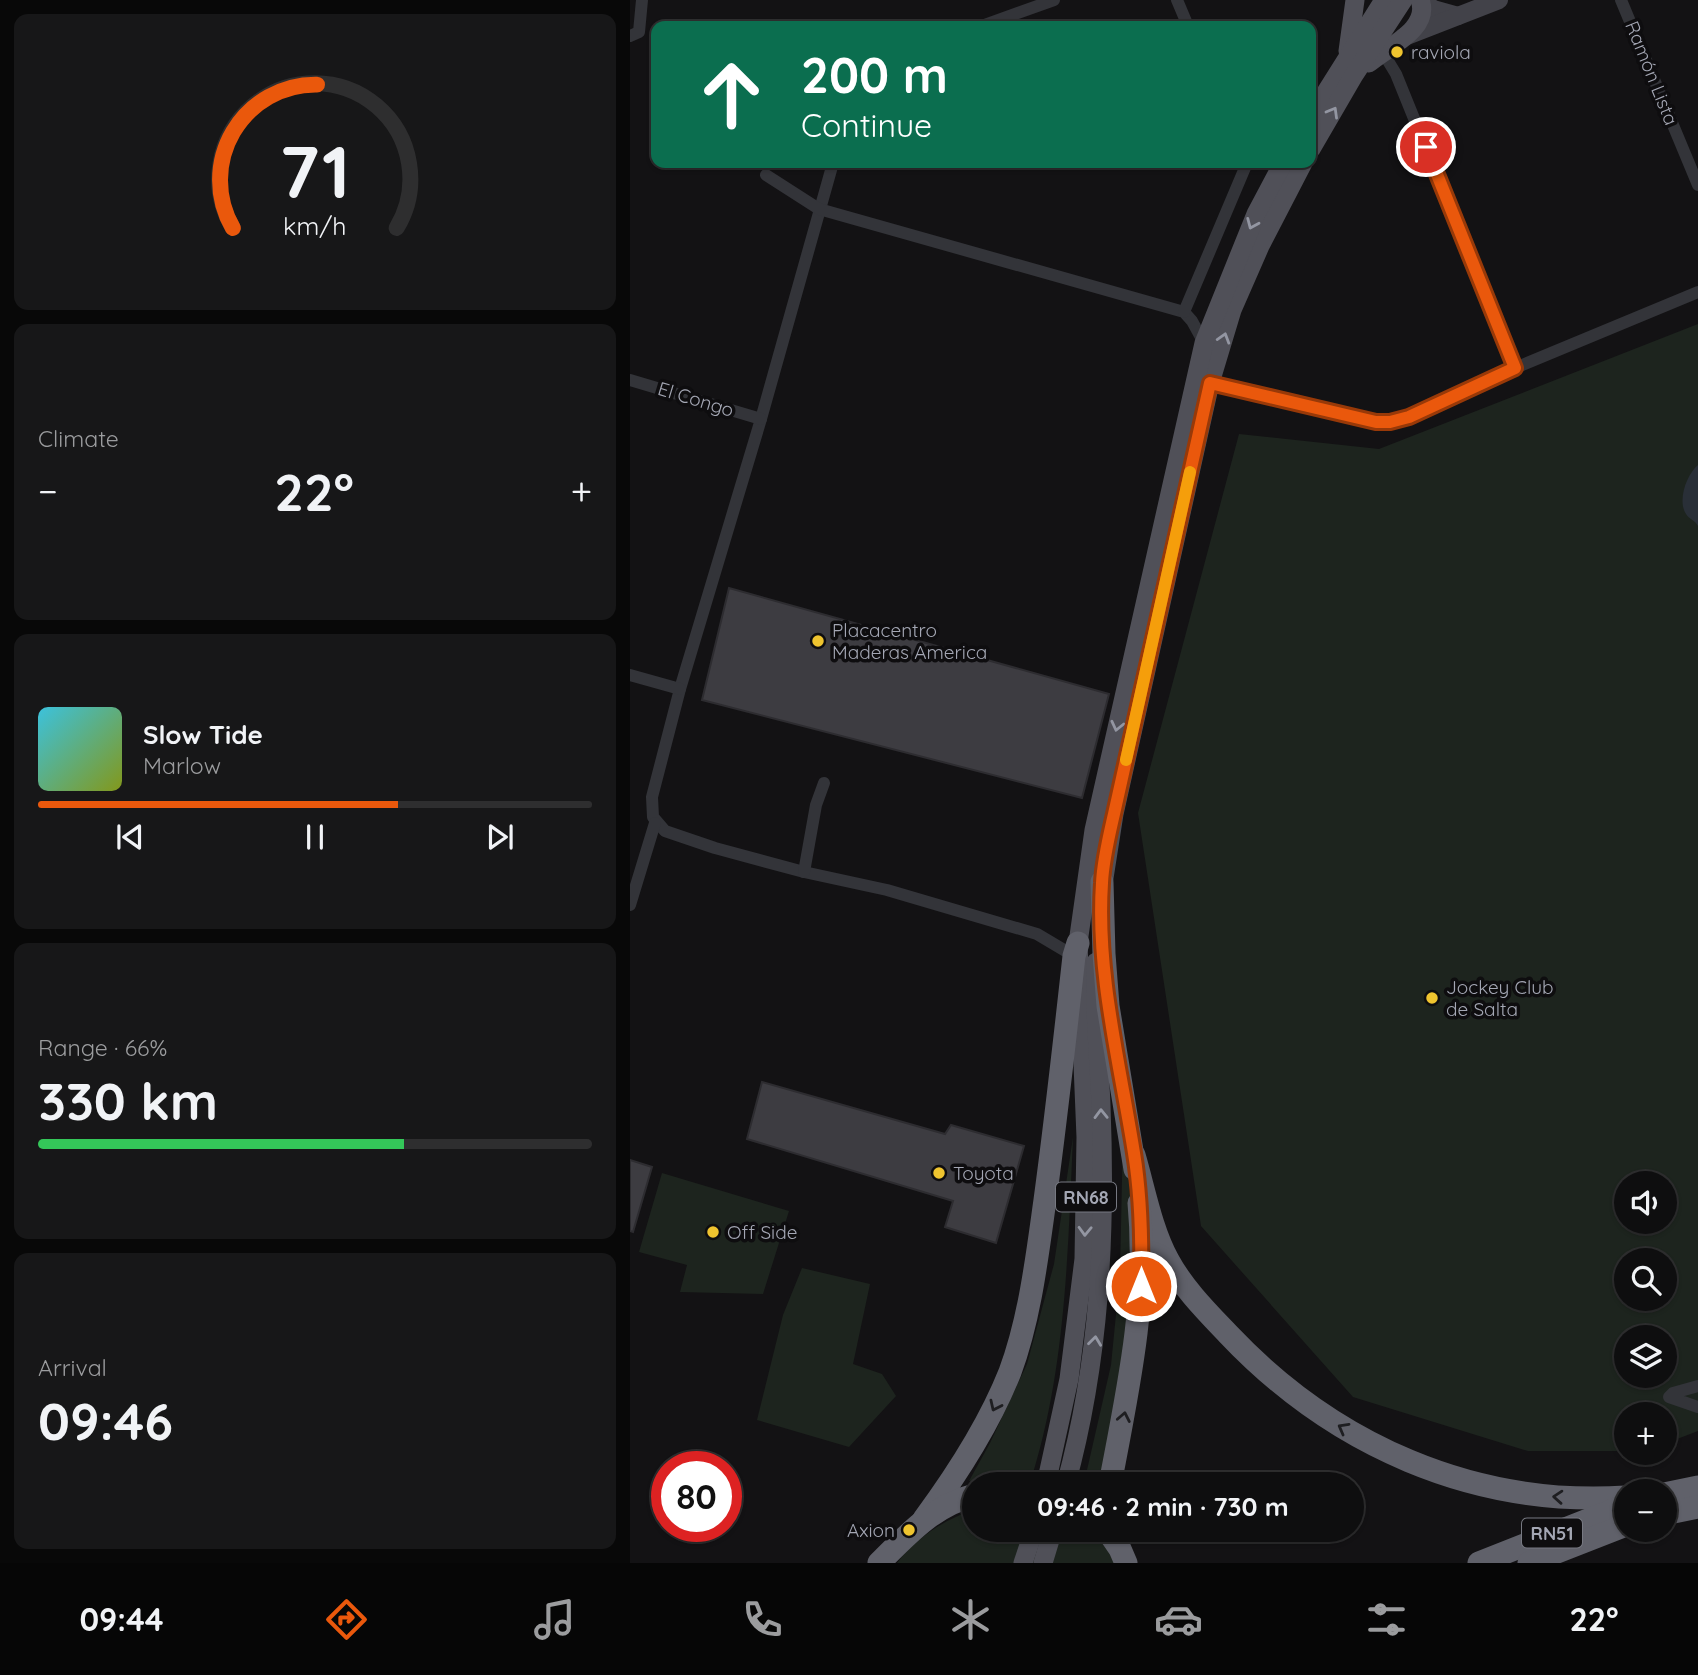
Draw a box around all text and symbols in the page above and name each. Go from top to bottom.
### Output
street label: Ramón Lista [1620,17,1684,129]
place label: raviola [1411,40,1471,64]
text: 200 m [801,44,948,105]
marker: raviola [1389,44,1405,60]
icon: ahead [686,49,777,140]
text: Continue [801,105,932,145]
one-way arrow [1324,107,1337,120]
pin [1396,117,1456,177]
text: 71 [279,125,351,216]
icon: arrive [1407,128,1445,166]
text: km/h [283,210,347,241]
one-way arrow [1247,217,1261,229]
one-way arrow [1216,332,1230,344]
street label: El Congo [655,376,737,422]
text: Climate [38,424,119,453]
text: 22° [274,459,354,524]
text: − [38,467,58,515]
text: + [571,467,592,515]
place label: Placacentro Maderas America [832,618,987,664]
marker: Placacentro Maderas America [810,633,826,649]
text: Slow Tide [143,718,263,751]
one-way arrow [1111,720,1125,732]
text: Marlow [143,751,221,780]
icon: previous [111,818,149,856]
icon: pause [296,818,334,856]
icon: next [481,818,519,856]
place label: Jockey Club de Salta [1446,975,1554,1021]
marker: Jockey Club de Salta [1424,990,1440,1006]
text: Range · 66% [38,1033,167,1062]
text: 330 km [38,1068,218,1133]
one-way arrow [1093,1108,1109,1119]
place label: Toyota [953,1161,1014,1185]
marker: Toyota [931,1165,947,1181]
map controls [1614,1171,1677,1542]
button: sound [1614,1171,1677,1234]
road number: RN68 [1056,1182,1116,1212]
place label: Off Side [727,1220,797,1244]
marker: Off Side [705,1224,721,1240]
one-way arrow [1078,1226,1093,1237]
button: search [1614,1248,1677,1311]
position arrow [1104,1249,1178,1323]
button: layers [1614,1325,1677,1388]
one-way arrow [1087,1335,1102,1347]
text: Arrival [38,1353,107,1382]
text: 09:46 [38,1388,173,1453]
one-way arrow [989,1399,1003,1411]
button: + [1614,1402,1677,1465]
one-way arrow [1115,1411,1130,1423]
one-way arrow [1338,1423,1351,1436]
speed limit sign: 80 [651,1451,742,1542]
button: − [1614,1479,1677,1542]
text: 09:46 · 2 min · 730 m [1037,1490,1289,1523]
one-way arrow [1552,1490,1563,1505]
place label: Axion [847,1518,895,1542]
road number: RN51 [1522,1518,1582,1548]
marker: Axion [901,1522,917,1538]
icon: directions [322,1595,371,1644]
icon: music [530,1595,579,1644]
icon: phone [738,1595,787,1644]
icon: climate [946,1595,995,1644]
icon: car [1154,1595,1203,1644]
icon: filters [1362,1595,1411,1644]
text: 09:44 [79,1599,164,1639]
text: 22° [1570,1599,1619,1639]

